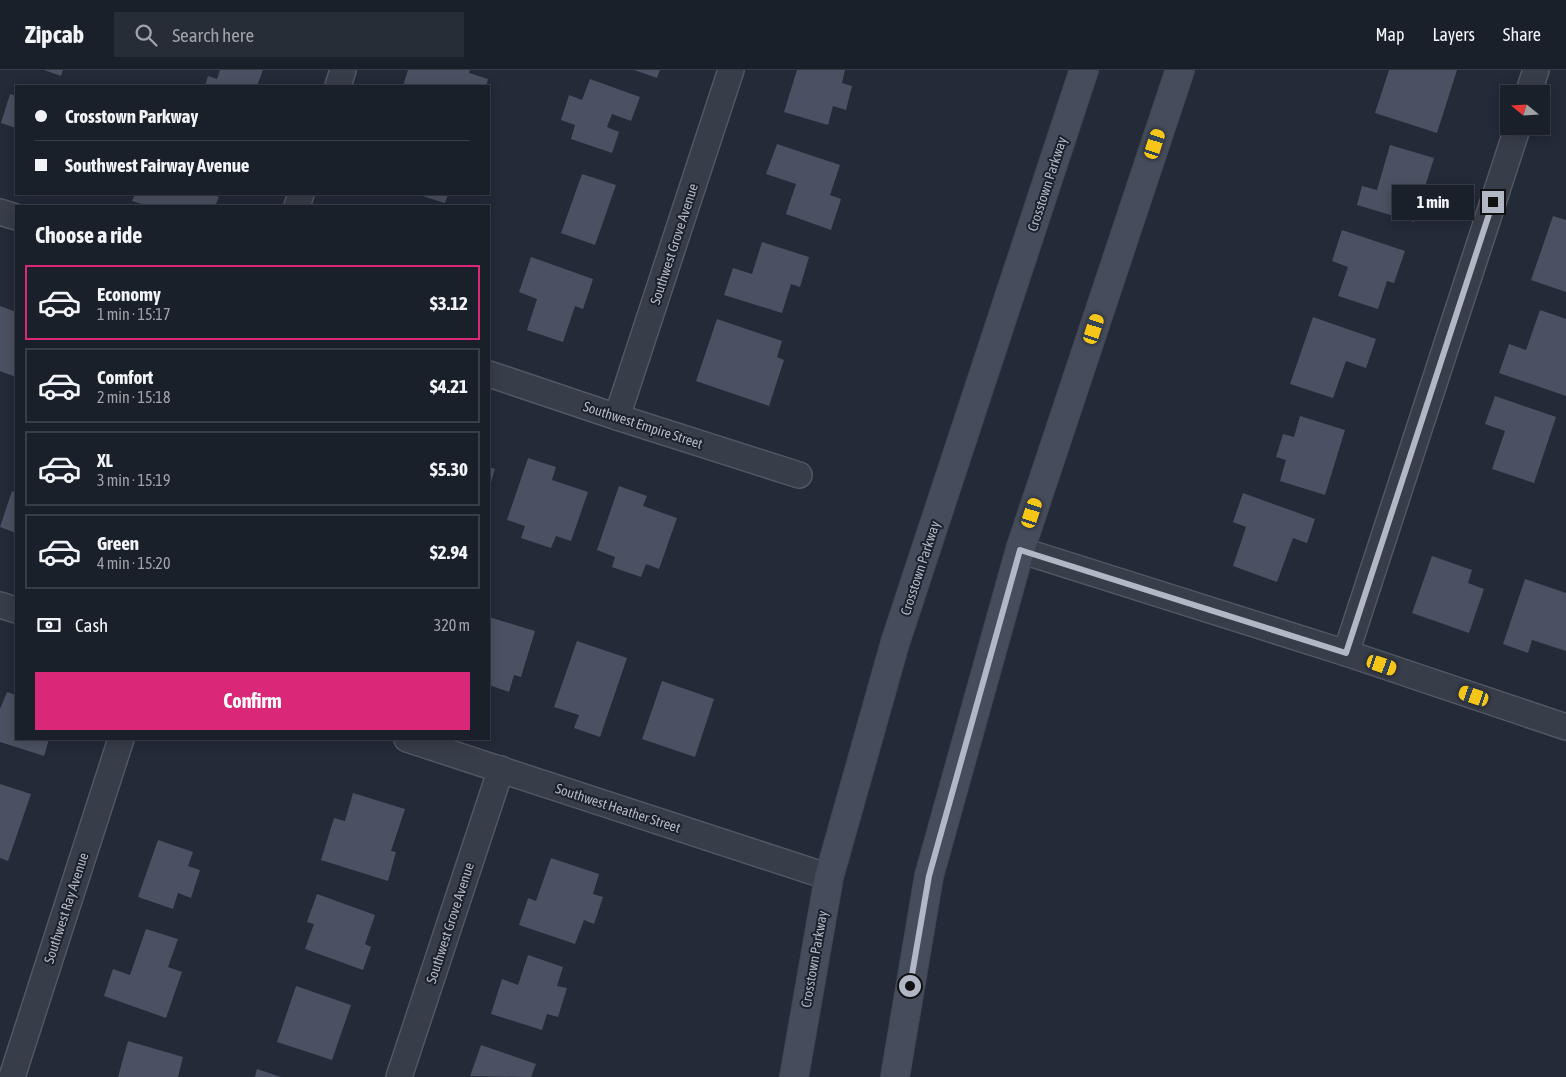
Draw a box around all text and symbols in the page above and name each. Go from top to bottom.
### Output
search box [114,12,464,57]
text: Zipcab [25,21,84,48]
icon: search [132,21,160,49]
text: Search here [172,24,254,46]
text: Map [1375,24,1404,45]
text: Layers [1432,24,1475,45]
text: Share [1503,24,1541,45]
north arrow [1500,85,1550,135]
map controls [1500,85,1550,135]
text: Crosstown Parkway [65,105,198,127]
car [1143,127,1166,161]
street label: Crosstown Parkway [1024,135,1070,233]
text: Southwest Fairway Avenue [65,154,249,176]
street label: Southwest Grove Avenue [647,182,701,306]
callout: 1 min [1393,184,1476,220]
route end [1482,191,1504,213]
text: 1 min [1417,193,1449,211]
text: Choose a ride [35,222,142,248]
icon: car [37,280,82,325]
text: Economy [97,283,161,305]
text: $3.12 [430,292,468,314]
text: 1 min · 15:17 [97,305,170,323]
car [1082,312,1105,346]
icon: car [37,363,82,408]
text: Comfort [97,366,153,388]
text: $4.21 [430,375,468,397]
text: 2 min · 15:18 [97,388,170,406]
street label: Southwest Empire Street [581,398,705,452]
icon: car [37,446,82,491]
text: XL [97,449,113,471]
text: $5.30 [430,458,468,480]
text: 3 min · 15:19 [97,471,170,489]
car [1020,496,1043,530]
street label: Crosstown Parkway [897,519,943,617]
icon: car [37,529,82,574]
text: Green [97,532,139,554]
text: $2.94 [430,541,468,563]
text: 4 min · 15:20 [97,554,170,572]
icon: cash [35,611,63,639]
text: Cash [75,614,108,636]
text: 320 m [434,616,470,634]
car [1365,653,1398,677]
button: Confirm [35,672,470,730]
car [1457,684,1490,708]
street label: Southwest Heather Street [553,780,683,836]
street label: Southwest Ray Avenue [41,851,91,965]
street label: Southwest Grove Avenue [423,861,477,985]
street label: Crosstown Parkway [798,909,830,1009]
route start [899,975,921,997]

